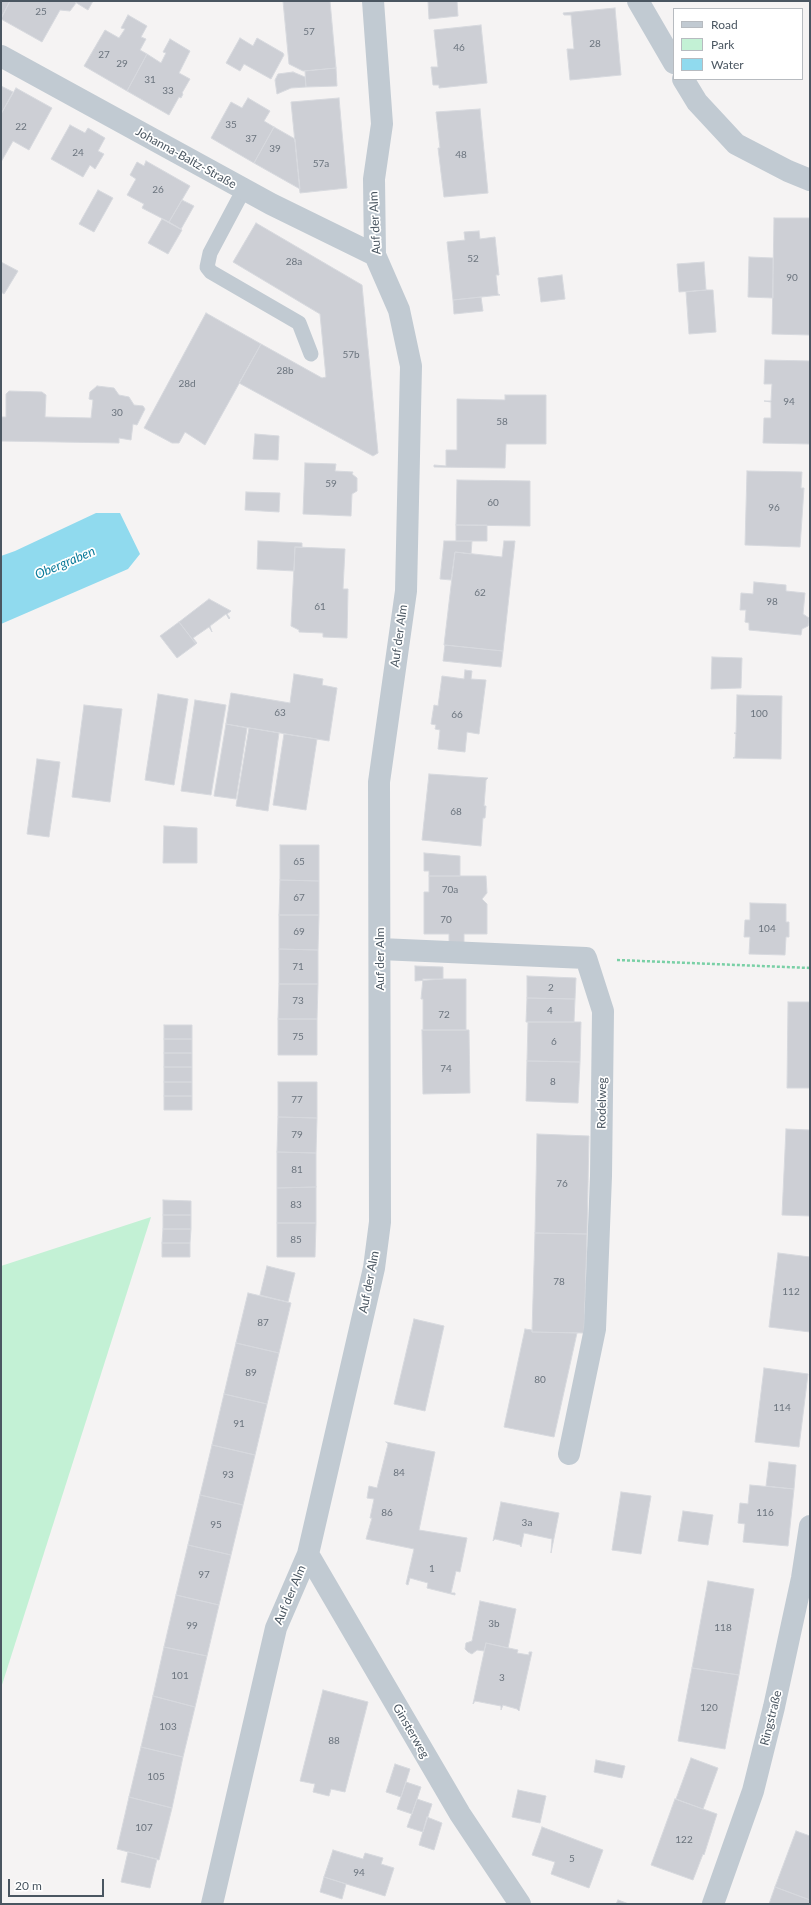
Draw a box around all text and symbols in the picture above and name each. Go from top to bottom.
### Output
house number: 25 [35,6,47,18]
legend [673,8,803,80]
text: Road [711,17,738,32]
house number: 57 [303,26,315,38]
text: Park [711,37,734,52]
house number: 28 [589,38,601,50]
house number: 46 [453,42,465,54]
house number: 27 [98,49,110,61]
text: Water [711,57,744,72]
house number: 29 [116,58,128,70]
house number: 31 [144,74,156,86]
house number: 33 [162,85,174,97]
house number: 35 [225,119,237,131]
house number: 22 [15,121,27,133]
street label: Johanna-Baltz-Straße [133,124,239,192]
house number: 37 [245,133,257,145]
house number: 39 [269,143,281,155]
house number: 24 [72,147,84,159]
house number: 48 [455,149,467,161]
house number: 57a [313,158,329,170]
house number: 26 [152,184,164,196]
street label: Auf der Alm [366,191,384,255]
house number: 52 [467,253,479,265]
house number: 28a [286,256,302,268]
house number: 90 [786,272,798,284]
house number: 57b [342,349,360,361]
house number: 28b [276,365,294,377]
house number: 28d [178,378,196,390]
house number: 94 [783,396,795,408]
house number: 30 [111,407,123,419]
house number: 58 [496,416,508,428]
house number: 59 [325,478,337,490]
house number: 60 [487,497,499,509]
house number: 96 [768,502,780,514]
water label: Obergraben [32,543,98,583]
house number: 62 [474,587,486,599]
house number: 98 [766,596,778,608]
house number: 61 [314,601,326,613]
street label: Auf der Alm [387,604,411,668]
house number: 63 [274,707,286,719]
house number: 100 [750,708,768,720]
house number: 66 [451,709,463,721]
house number: 68 [450,806,462,818]
house number: 65 [293,856,305,868]
house number: 70a [442,884,458,896]
house number: 67 [293,892,305,904]
house number: 70 [440,914,452,926]
house number: 104 [758,923,776,935]
house number: 69 [293,926,305,938]
street label: Auf der Alm [373,927,387,991]
house number: 71 [292,961,304,973]
house number: 2 [548,982,554,994]
house number: 73 [292,995,304,1007]
house number: 4 [547,1005,553,1017]
house number: 72 [438,1009,450,1021]
house number: 75 [292,1031,304,1043]
house number: 6 [551,1036,557,1048]
house number: 74 [440,1063,452,1075]
house number: 8 [550,1076,556,1088]
street label: Rodelweg [594,1077,610,1129]
house number: 77 [291,1094,303,1106]
house number: 79 [291,1129,303,1141]
house number: 81 [291,1164,303,1176]
house number: 76 [556,1178,568,1190]
house number: 83 [290,1199,302,1211]
house number: 85 [290,1234,302,1246]
street label: Auf der Alm [356,1250,382,1314]
house number: 78 [553,1276,565,1288]
house number: 112 [782,1286,800,1298]
house number: 87 [257,1317,269,1329]
house number: 89 [245,1367,257,1379]
house number: 80 [534,1374,546,1386]
house number: 114 [773,1402,791,1414]
house number: 91 [233,1418,245,1430]
house number: 84 [393,1467,405,1479]
house number: 93 [222,1469,234,1481]
house number: 86 [381,1507,393,1519]
house number: 116 [756,1507,774,1519]
house number: 3a [522,1517,532,1529]
house number: 95 [210,1519,222,1531]
street label: Auf der Alm [271,1563,309,1627]
house number: 1 [429,1563,435,1575]
house number: 97 [198,1569,210,1581]
house number: 3b [488,1618,500,1630]
house number: 99 [186,1620,198,1632]
house number: 118 [714,1622,732,1634]
house number: 101 [171,1670,189,1682]
house number: 3 [499,1672,505,1684]
street label: Ringstraße [757,1689,785,1747]
street label: Ginsterweg [390,1701,432,1761]
house number: 120 [700,1702,718,1714]
house number: 103 [159,1721,177,1733]
house number: 88 [328,1735,340,1747]
house number: 105 [147,1771,165,1783]
house number: 107 [135,1822,153,1834]
house number: 122 [675,1834,693,1846]
house number: 5 [569,1853,575,1865]
house number: 94 [353,1867,365,1879]
scale bar [10,1871,106,1897]
text: 20 m [15,1878,42,1893]

